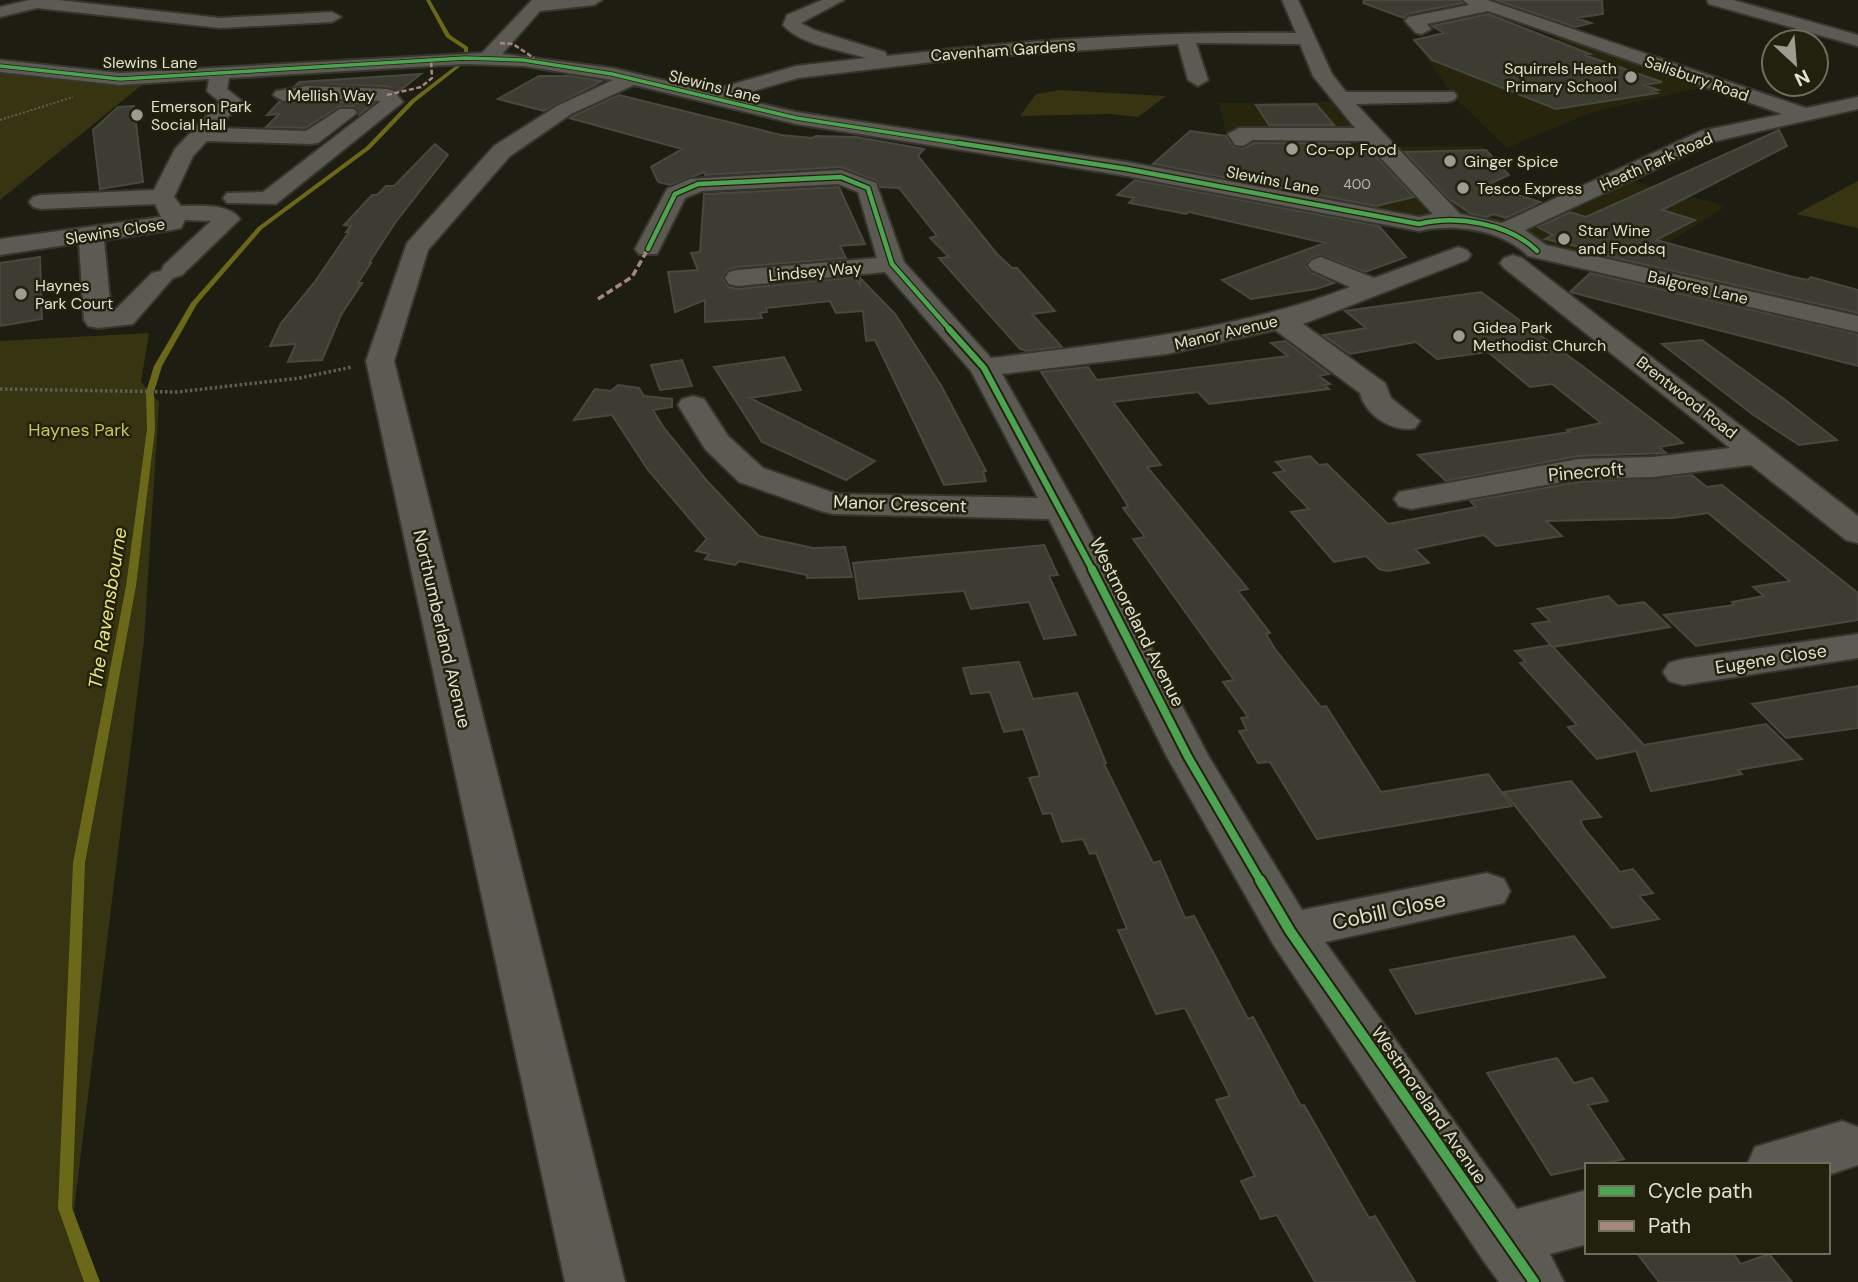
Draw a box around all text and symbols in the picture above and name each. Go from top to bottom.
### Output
north arrow [1760,28,1830,98]
street label: Cavenham Gardens [930,35,1076,66]
street label: Salisbury Road [1642,51,1752,106]
street label: Slewins Lane [103,52,197,73]
place label: Squirrels Heath Primary School [1504,58,1617,97]
text: N [1791,64,1814,92]
street label: Slewins Lane [666,65,763,108]
marker: Squirrels Heath Primary School [1623,69,1639,85]
street label: Mellish Way [287,85,375,106]
place label: Emerson Park Social Hall [151,96,252,135]
marker: Emerson Park Social Hall [129,107,145,123]
street label: Heath Park Road [1597,127,1716,196]
place label: Co-op Food [1306,139,1397,160]
marker: Co-op Food [1284,141,1300,157]
place label: Ginger Spice [1464,151,1558,172]
marker: Ginger Spice [1442,153,1458,169]
street label: Slewins Lane [1224,161,1321,200]
house number: 400 [1343,175,1371,193]
place label: Tesco Express [1477,178,1582,199]
marker: Tesco Express [1455,180,1471,196]
street label: Slewins Close [64,213,166,250]
place label: Star Wine and Foodsq [1578,220,1665,259]
marker: Star Wine and Foodsq [1556,231,1572,247]
street label: Lindsey Way [768,257,863,286]
street label: Balgores Lane [1646,266,1750,309]
place label: Haynes Park Court [35,275,113,314]
marker: Haynes Park Court [13,286,29,302]
street label: Manor Avenue [1172,310,1280,355]
place label: Gidea Park Methodist Church [1473,317,1606,356]
marker: Gidea Park Methodist Church [1451,328,1467,344]
street label: Brentwood Road [1632,351,1741,443]
park label: Haynes Park [28,418,130,442]
street label: Pinecroft [1547,457,1625,487]
street label: Manor Crescent [833,490,967,518]
water label: The Ravensbourne [82,525,133,691]
street label: Northumberland Avenue [407,527,477,731]
street label: Westmoreland Avenue [1084,533,1190,711]
street label: Eugene Close [1714,638,1828,680]
street label: Cobill Close [1330,885,1448,937]
street label: Westmoreland Avenue [1366,1022,1492,1188]
legend [1585,1163,1830,1254]
text: Cycle path [1648,1177,1753,1205]
text: Path [1648,1212,1691,1240]

